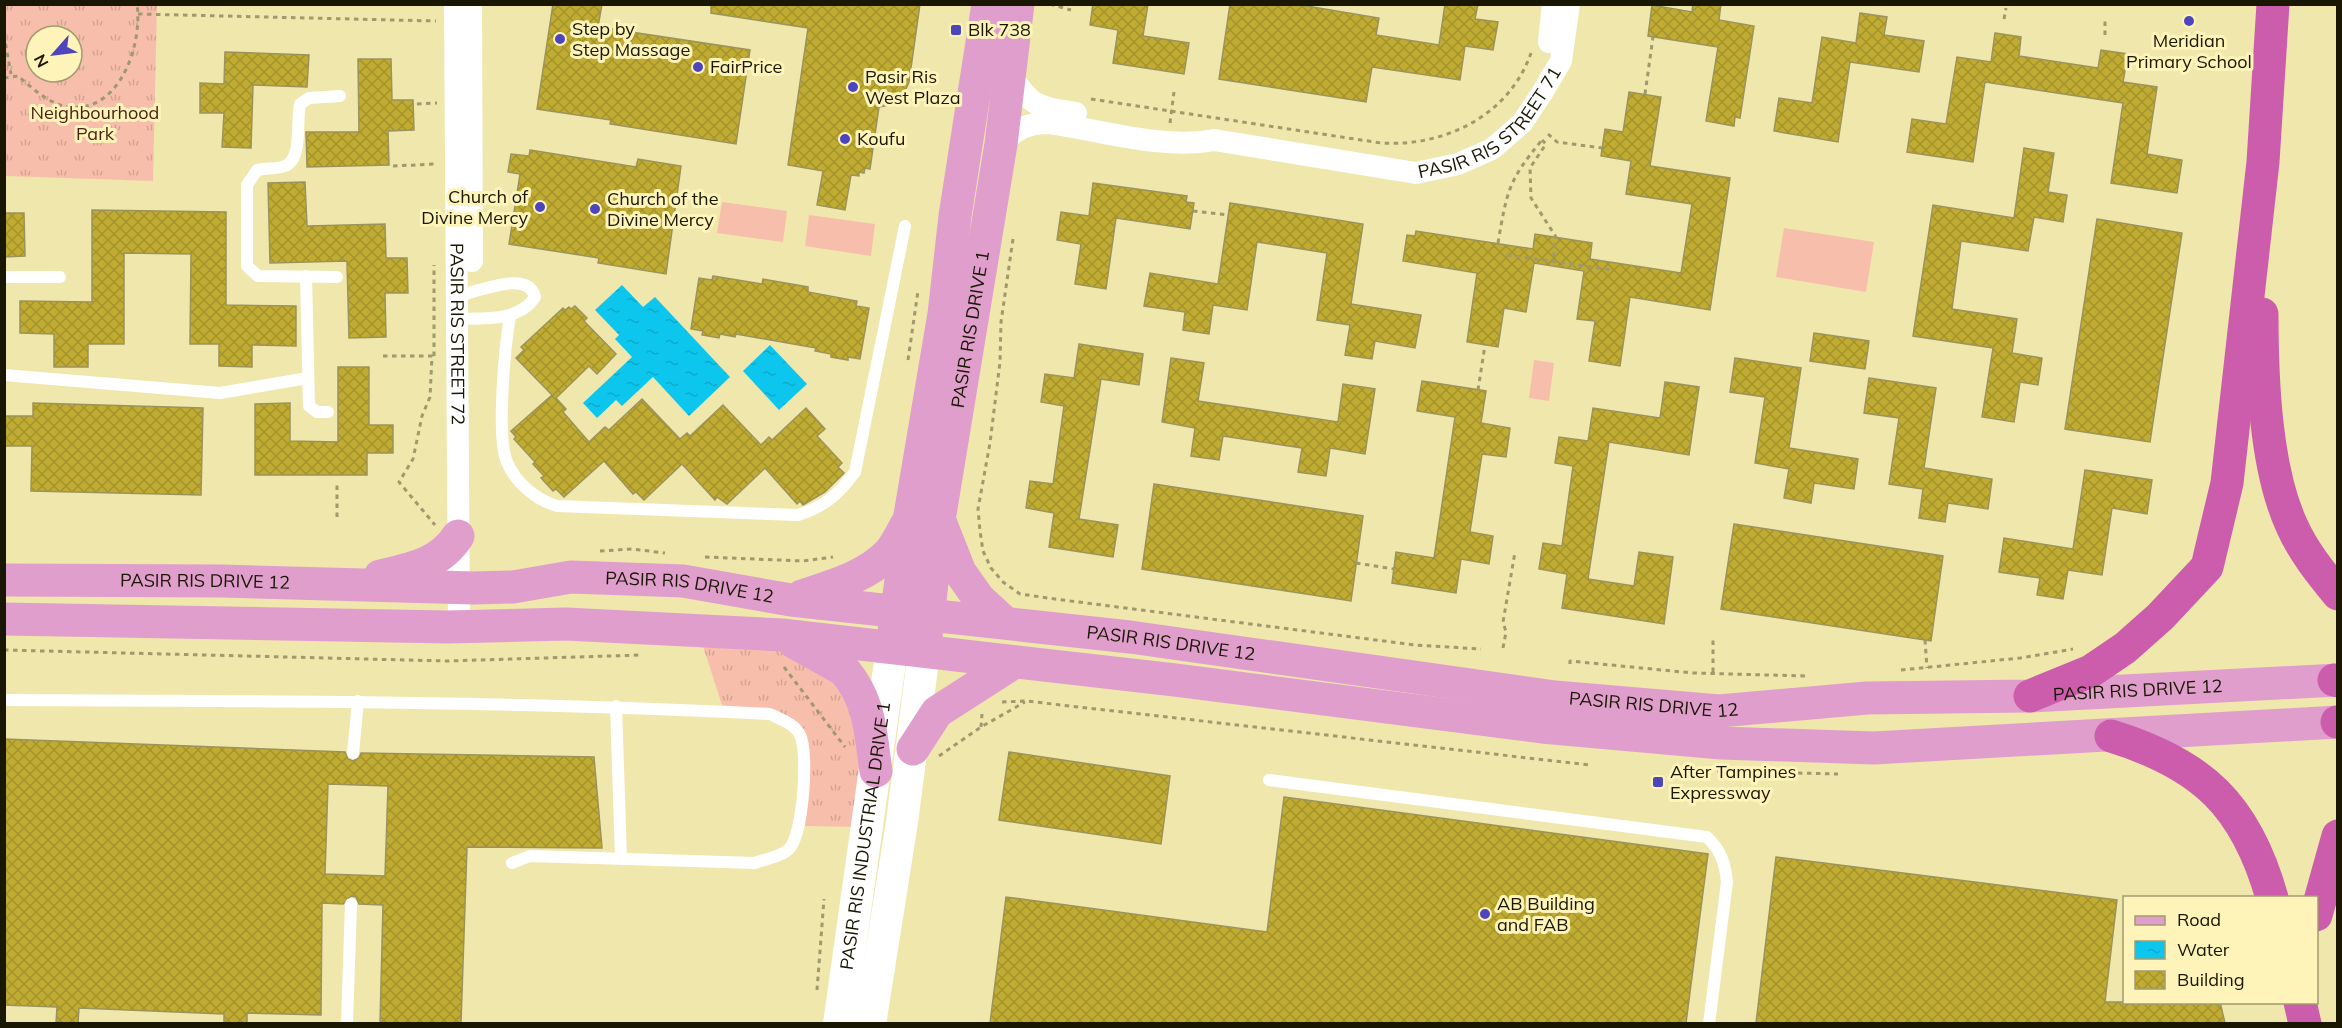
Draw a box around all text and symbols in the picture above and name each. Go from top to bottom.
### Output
marker: Meridian Primary School [2182,14,2196,28]
place label: Step by Step Massage [572,17,690,61]
place label: Blk 738 [968,18,1031,41]
marker: Blk 738 [949,23,963,37]
north arrow [24,24,84,84]
place label: Meridian Primary School [2126,29,2252,73]
marker: Step by Step Massage [553,32,567,46]
text: N [29,51,52,71]
place label: FairPrice [710,55,782,78]
marker: FairPrice [691,60,705,74]
street label: PASIR RIS STREET 71 [1416,62,1566,183]
place label: Pasir Ris West Plaza [865,65,960,109]
marker: Pasir Ris West Plaza [846,80,860,94]
park label: Neighbourhood Park [31,101,159,145]
place label: Koufu [857,127,905,150]
marker: Koufu [838,132,852,146]
place label: Church of Divine Mercy [421,185,529,229]
place label: Church of the Divine Mercy [607,187,718,231]
marker: Church of Divine Mercy [533,200,547,214]
marker: Church of the Divine Mercy [588,202,602,216]
street label: PASIR RIS STREET 72 [446,243,470,425]
street label: PASIR RIS DRIVE 1 [946,249,994,410]
street label: PASIR RIS DRIVE 12 [605,566,776,608]
street label: PASIR RIS DRIVE 12 [120,569,290,594]
street label: PASIR RIS DRIVE 12 [1085,620,1257,666]
street label: PASIR RIS DRIVE 12 [2052,674,2223,706]
street label: PASIR RIS DRIVE 12 [1568,686,1739,722]
street label: PASIR RIS INDUSTRIAL DRIVE 1 [835,700,895,971]
place label: After Tampines Expressway [1670,760,1797,804]
marker: After Tampines Expressway [1651,775,1665,789]
place label: AB Building and FAB [1497,892,1595,936]
legend [2123,896,2318,1004]
marker: AB Building and FAB [1478,907,1492,921]
text: Road [2177,908,2221,931]
text: Water [2177,938,2230,961]
text: Building [2177,968,2245,991]

